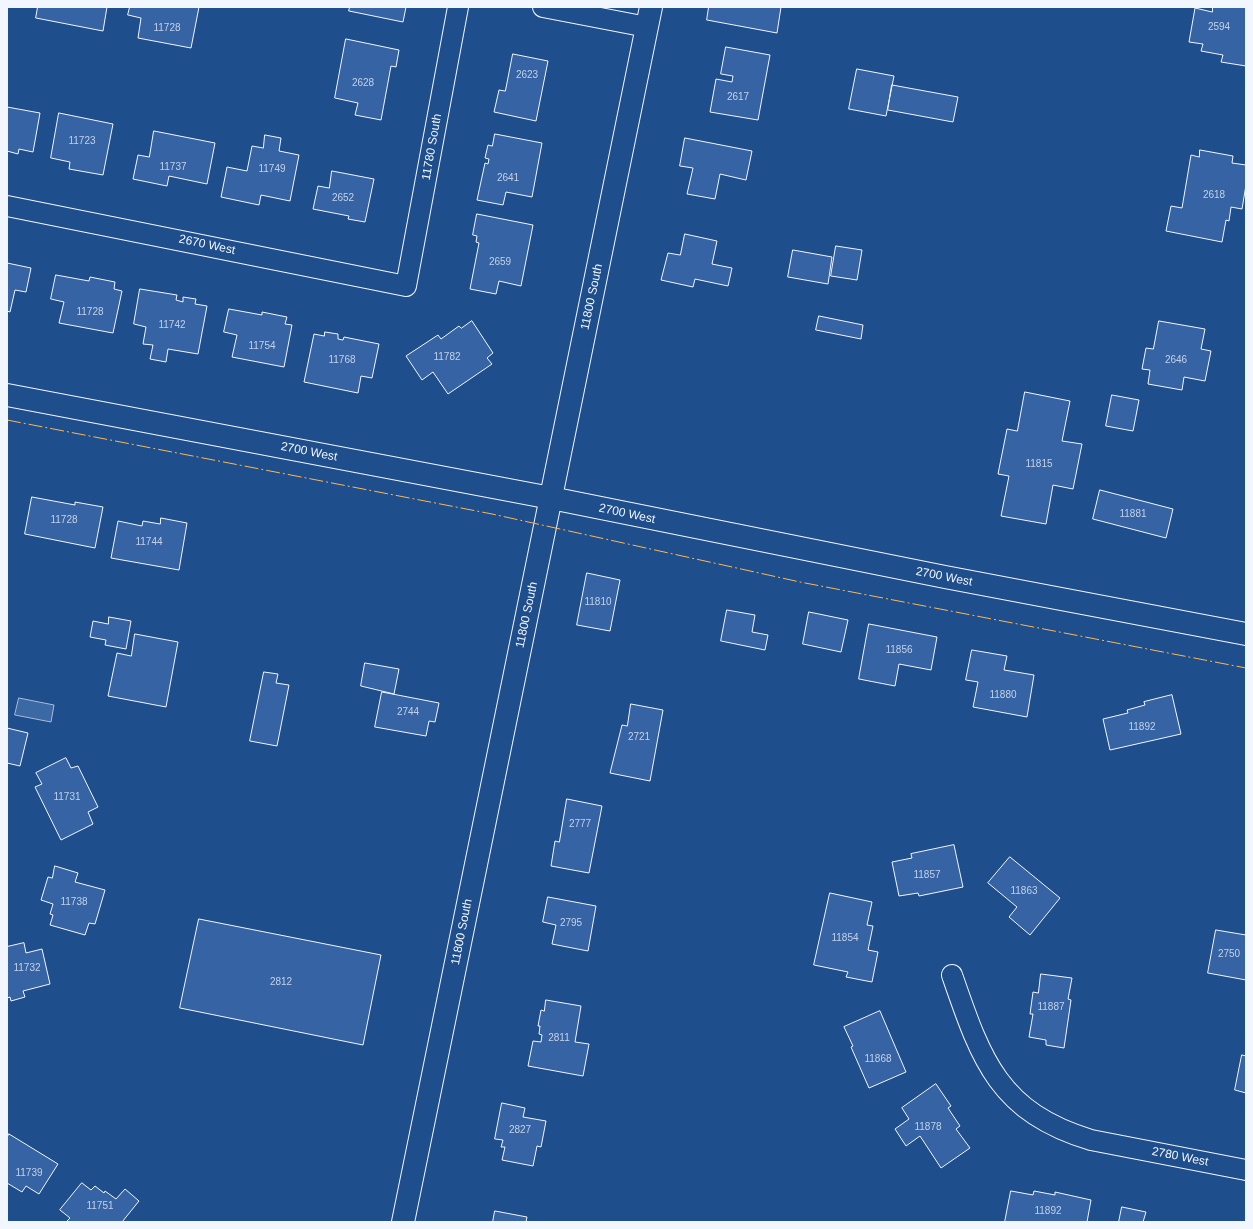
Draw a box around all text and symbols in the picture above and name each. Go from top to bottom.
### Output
house number: 2594 [1208,21,1230,33]
house number: 11728 [153,22,181,34]
house number: 2623 [516,69,538,81]
house number: 2628 [352,77,374,89]
house number: 2617 [727,91,749,103]
street label: 11780 South [419,113,445,181]
house number: 11723 [68,135,96,147]
house number: 11737 [159,161,187,173]
house number: 11749 [258,163,286,175]
house number: 2641 [497,172,519,184]
house number: 2618 [1203,189,1225,201]
house number: 2652 [332,192,354,204]
street label: 2670 West [178,232,236,258]
house number: 2659 [489,256,511,268]
street label: 11800 South [578,263,606,331]
house number: 11728 [76,306,104,318]
house number: 11742 [158,319,186,331]
house number: 11754 [248,340,276,352]
house number: 11782 [433,351,461,363]
house number: 11768 [328,354,356,366]
house number: 2646 [1165,354,1187,366]
street label: 2700 West [280,439,338,465]
house number: 11815 [1025,458,1053,470]
street label: 2700 West [598,501,656,527]
house number: 11881 [1119,508,1147,520]
house number: 11728 [50,514,78,526]
house number: 11744 [135,536,163,548]
street label: 2700 West [915,564,973,590]
street label: 11800 South [513,581,541,649]
house number: 11810 [584,596,612,608]
house number: 11856 [885,644,913,656]
house number: 11880 [989,689,1017,701]
house number: 2744 [397,706,419,718]
house number: 11892 [1128,721,1156,733]
house number: 2721 [628,731,650,743]
house number: 11731 [53,791,81,803]
house number: 2777 [569,818,591,830]
house number: 11857 [913,869,941,881]
house number: 11863 [1010,885,1038,897]
house number: 11738 [60,896,88,908]
street label: 11800 South [449,898,475,966]
house number: 2795 [560,917,582,929]
house number: 11854 [831,932,859,944]
house number: 2750 [1218,948,1240,960]
house number: 11732 [13,962,41,974]
house number: 2812 [270,976,292,988]
house number: 11887 [1037,1001,1065,1013]
house number: 2811 [548,1032,570,1044]
house number: 11868 [864,1053,892,1065]
house number: 11878 [914,1121,942,1133]
house number: 2827 [509,1124,531,1136]
street label: 2780 West [1151,1144,1209,1170]
house number: 11739 [15,1167,43,1179]
house number: 11751 [86,1200,114,1212]
house number: 11892 [1034,1205,1062,1217]

